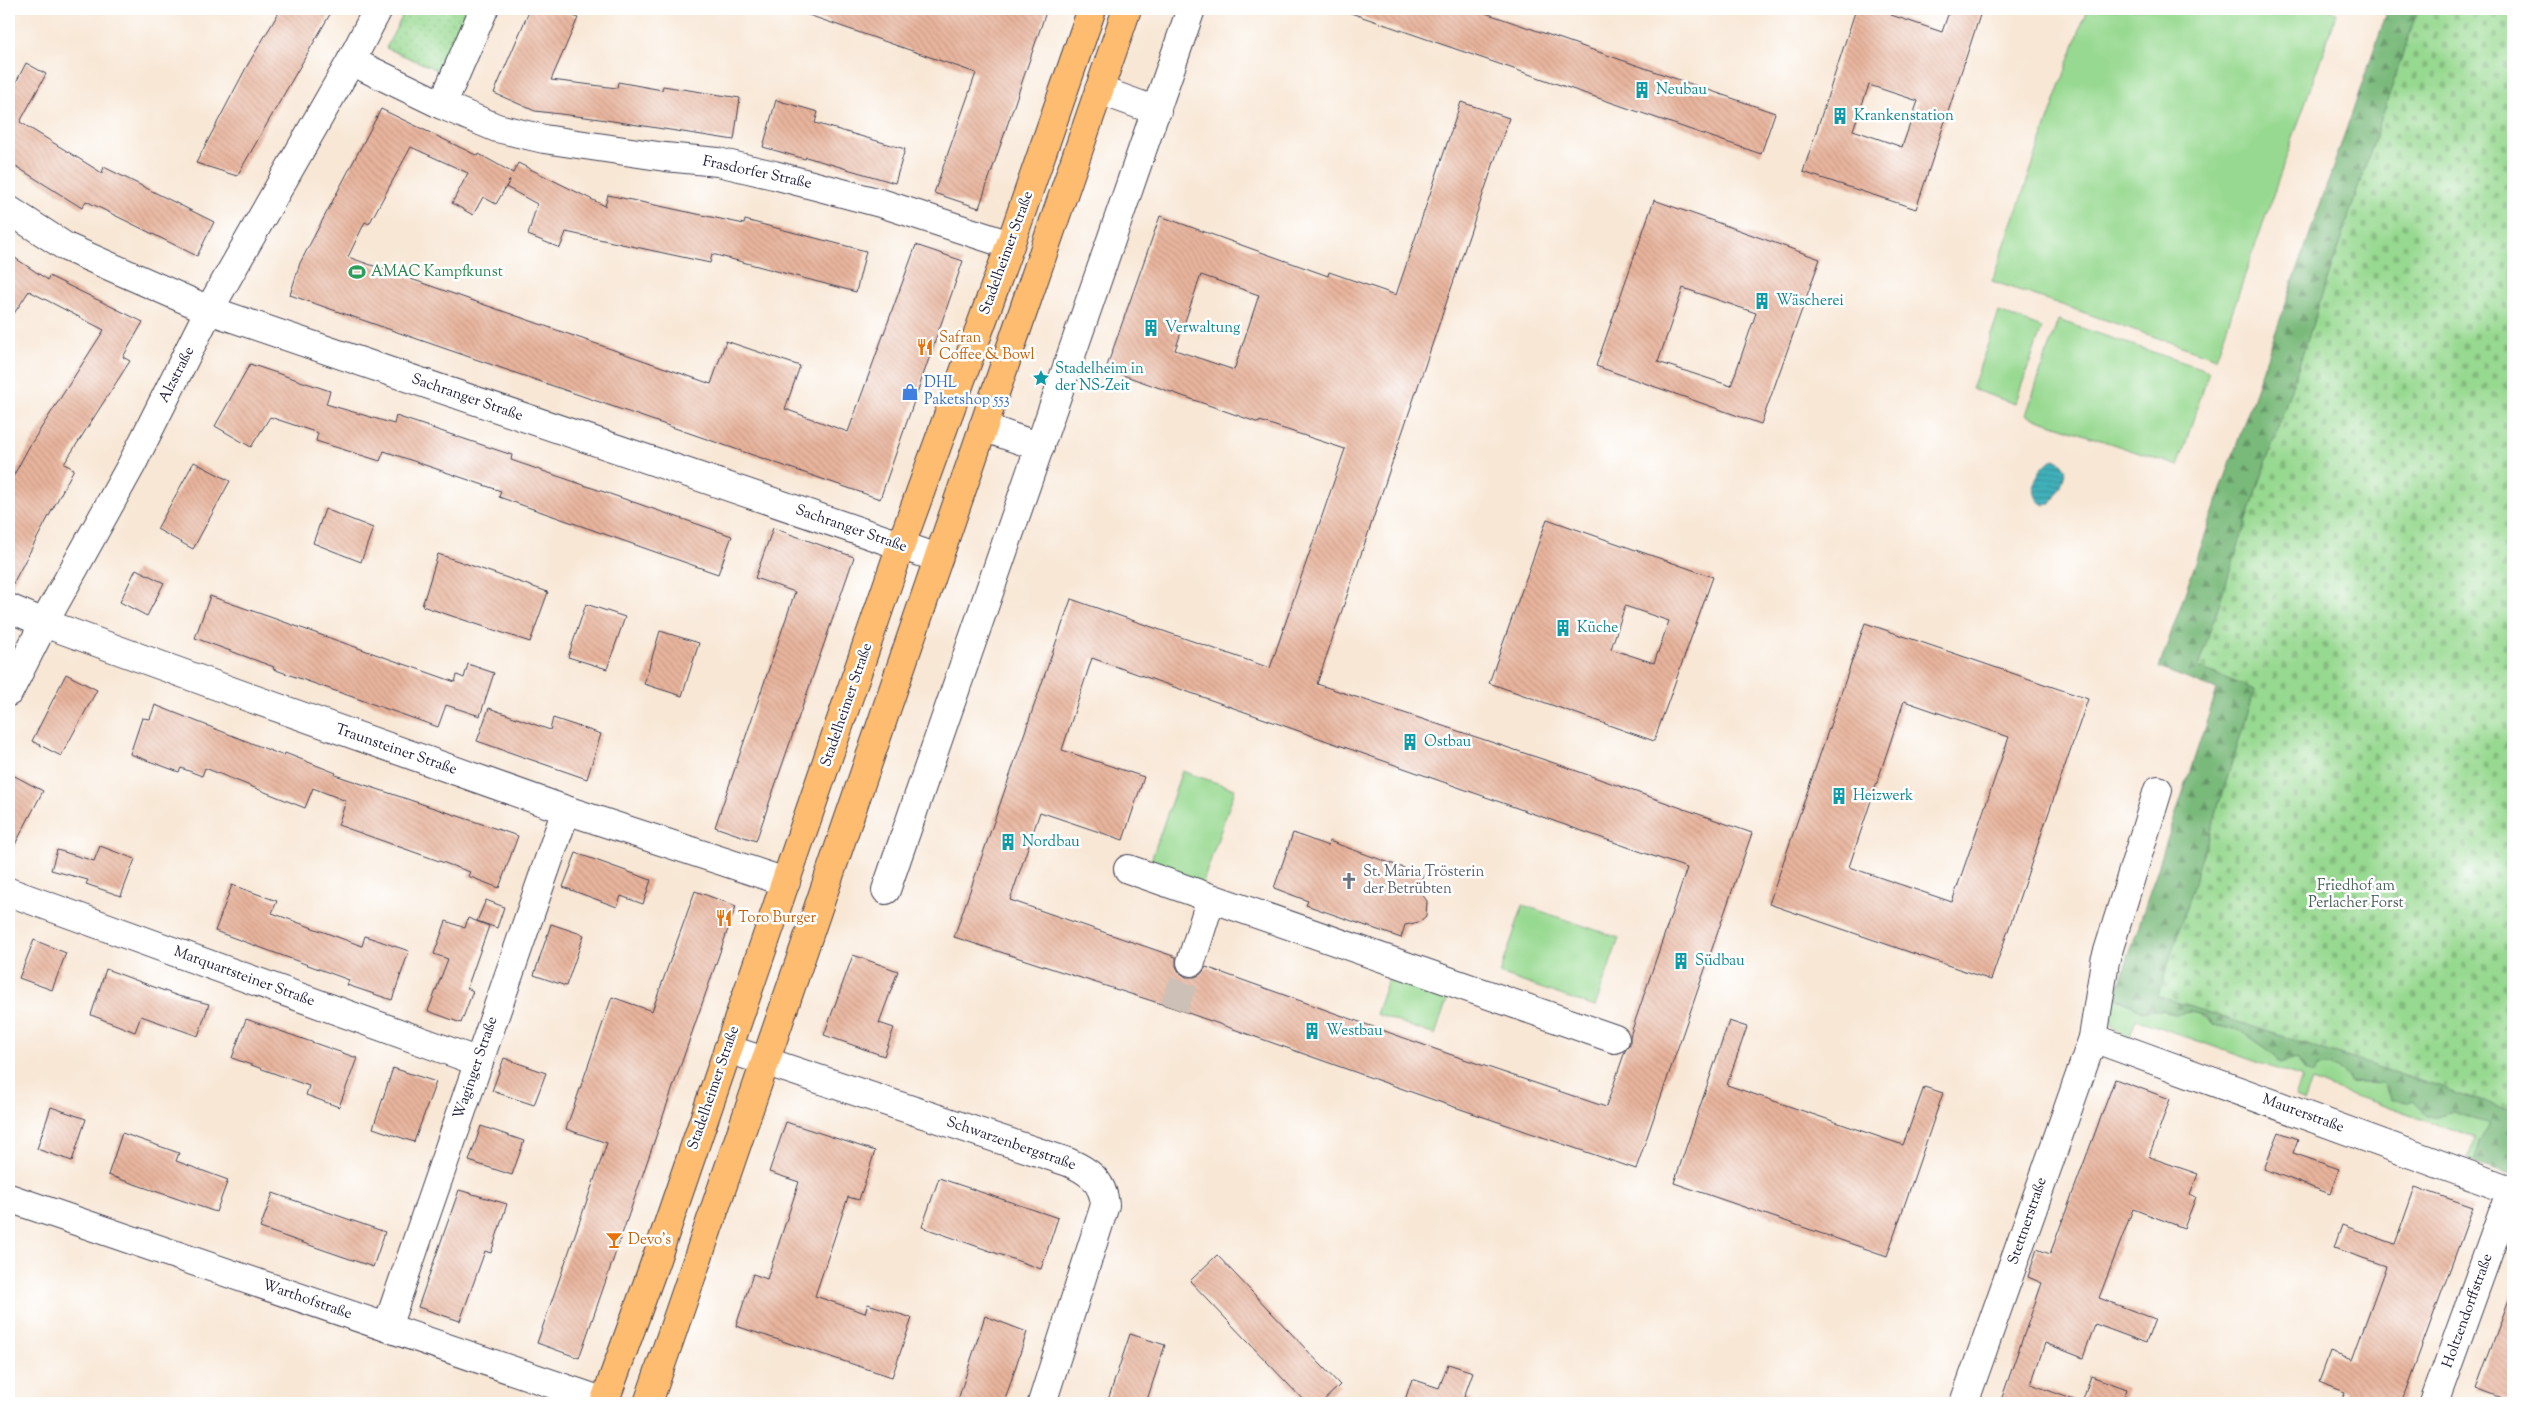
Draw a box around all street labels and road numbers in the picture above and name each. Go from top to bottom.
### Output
street label: Frasdorfer Straße [701,151,813,195]
street label: Stadelheimer Straße [975,188,1039,318]
street label: Alzstraße [154,343,200,407]
street label: Sachranger Straße [408,369,526,427]
street label: Sachranger Straße [792,500,910,558]
street label: Stadelheimer Straße [816,640,878,770]
street label: Traunsteiner Straße [332,719,460,781]
street label: Marquartsteiner Straße [171,942,317,1012]
street label: Waginger Straße [449,1014,503,1122]
street label: Stadelheimer Straße [683,1023,745,1153]
street label: Maurerstraße [2259,1089,2347,1139]
street label: Schwarzenbergstraße [943,1112,1079,1176]
street label: Stettnerstraße [2003,1175,2053,1267]
street label: Holtzendorffstraße [2438,1251,2498,1371]
street label: Warthofstraße [259,1275,355,1325]

